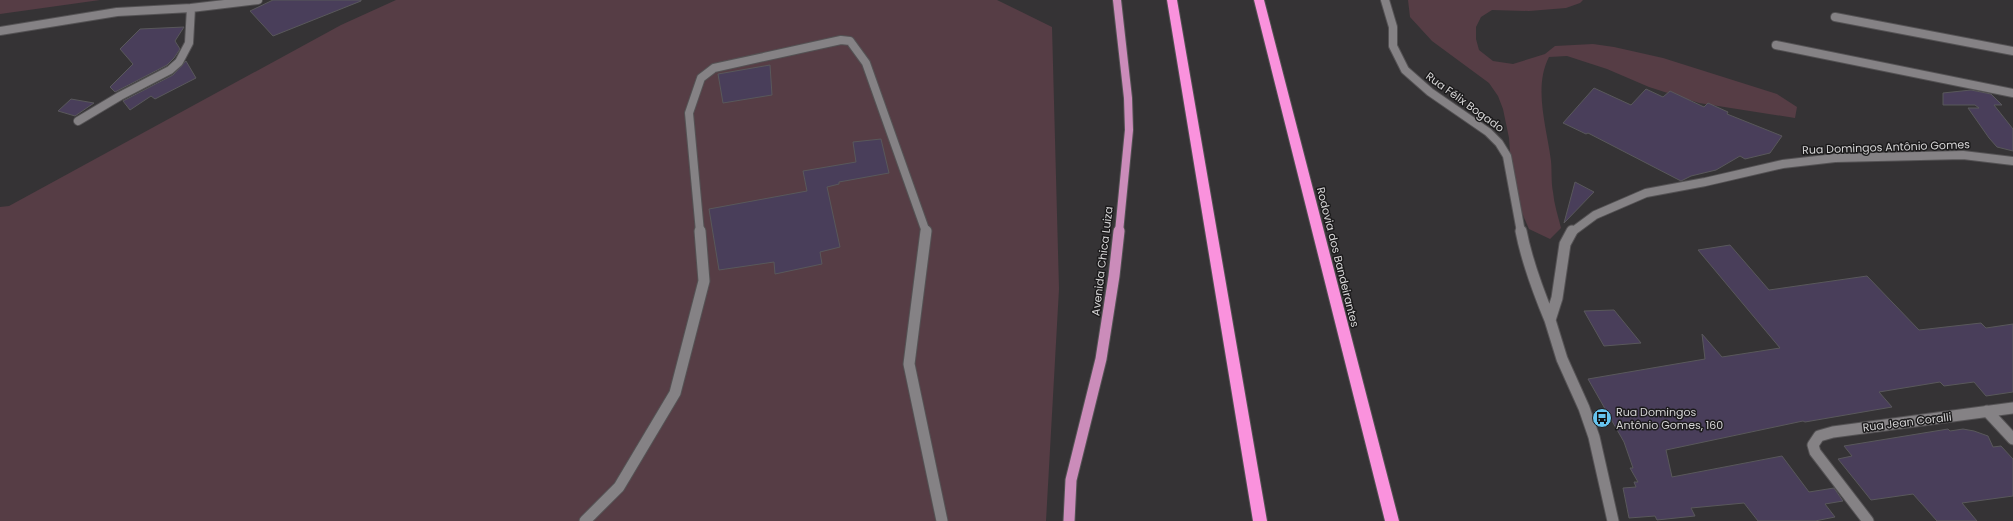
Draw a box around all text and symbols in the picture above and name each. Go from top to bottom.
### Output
street label: Rua Félix Bogado [1423,68,1507,136]
street label: Rua Domingos Antônio Gomes [1802,136,1970,158]
street label: Rodovia dos Bandeirantes [1313,185,1363,329]
street label: Avenida Chica Luiza [1087,205,1117,317]
place label: Rua Domingos Antônio Gomes, 160 [1616,404,1723,433]
bus stop icon: Rua Domingos Antônio Gomes, 160 [1591,407,1613,429]
street label: Rua Jean Coralli [1862,409,1953,435]

